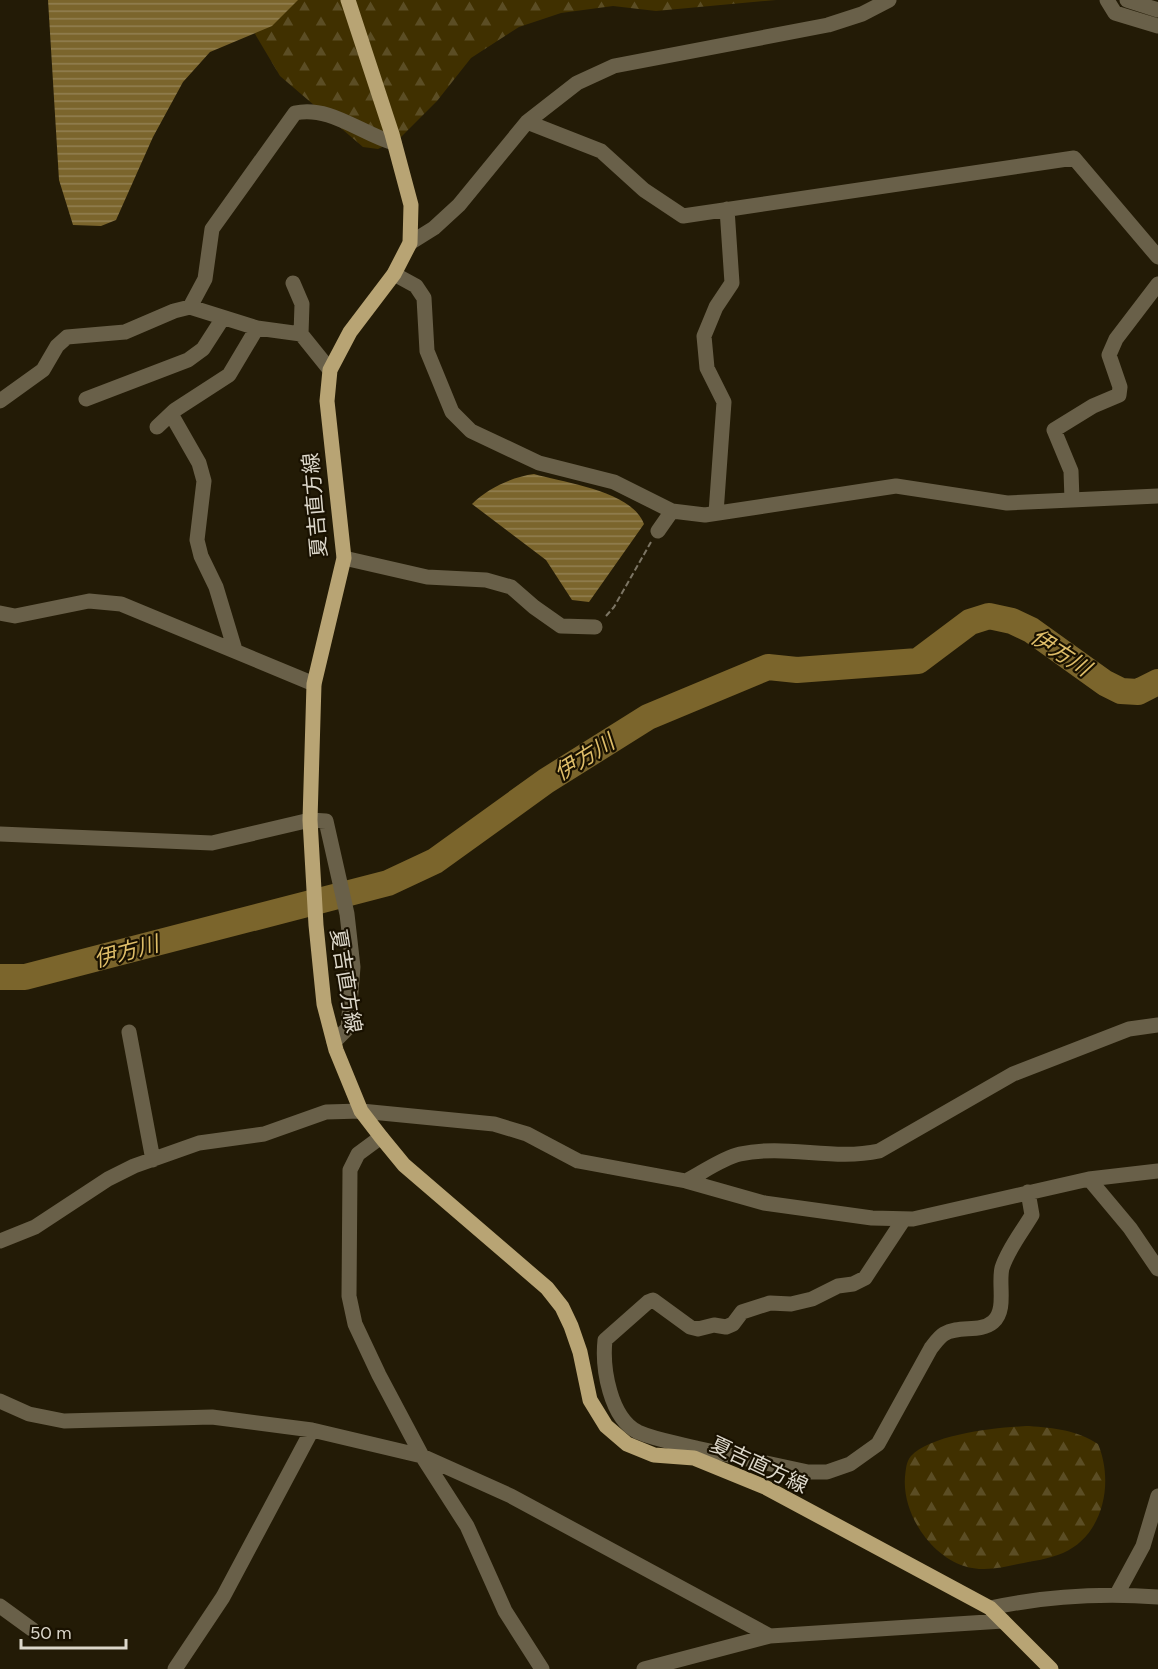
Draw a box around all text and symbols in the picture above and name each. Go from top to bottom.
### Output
street label: 夏吉直方線 [297,452,332,558]
water label: 伊方川 [1026,623,1097,683]
water label: 伊方川 [549,727,621,786]
street label: 夏吉直方線 [326,927,367,1035]
water label: 伊方川 [91,929,163,973]
street label: 夏吉直方線 [706,1431,812,1498]
scale bar [21,1612,126,1650]
text: 50 m [30,1622,72,1644]

